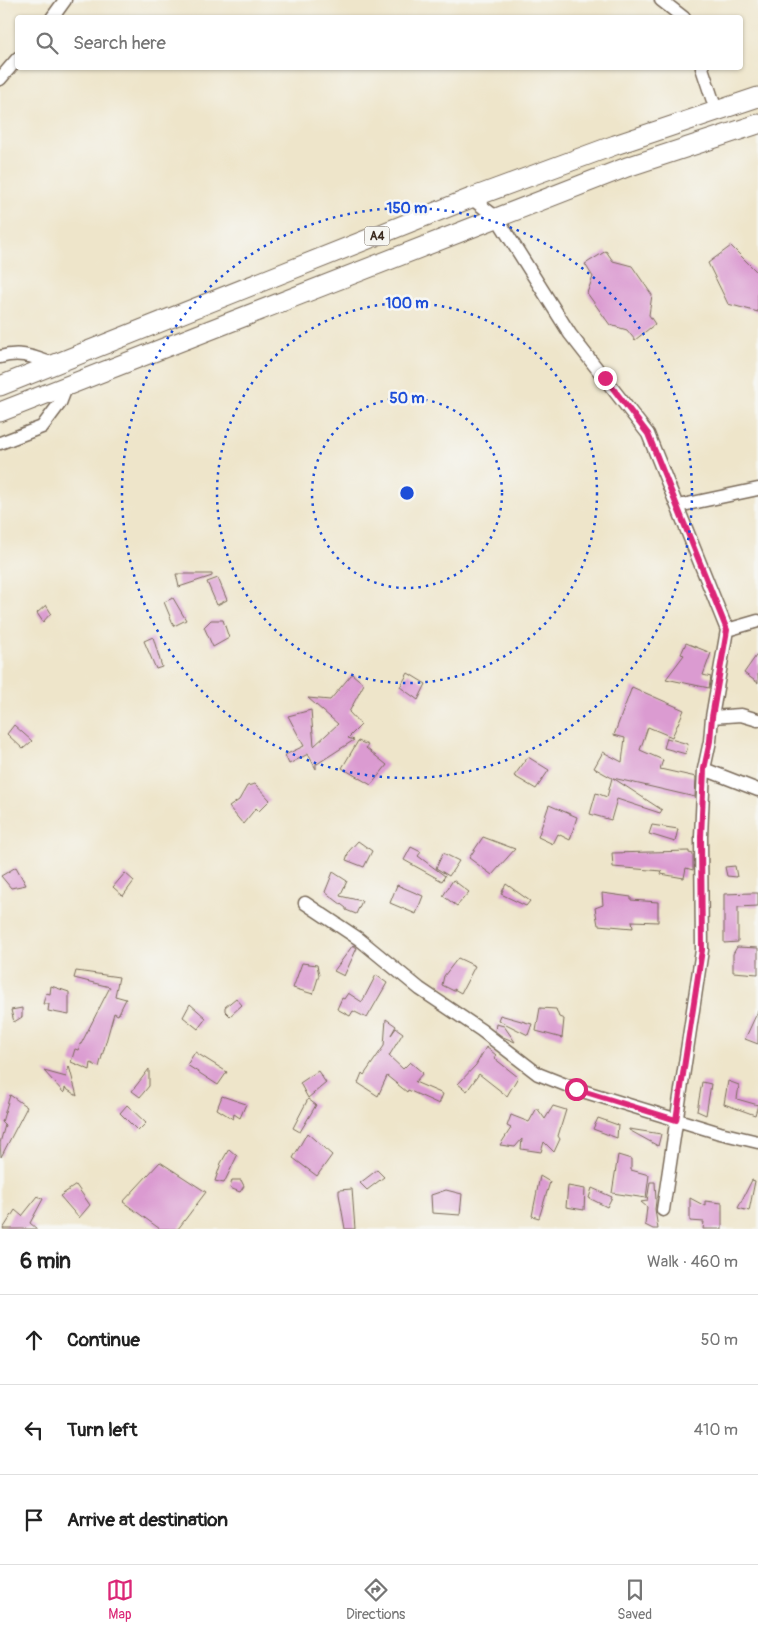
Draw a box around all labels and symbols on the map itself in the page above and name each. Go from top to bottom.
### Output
text: 150 m [387,199,427,218]
road number: A4 [364,227,390,246]
text: 100 m [386,294,428,313]
route end [594,367,617,390]
text: 50 m [390,389,424,408]
centre of rings [398,484,416,502]
route start [565,1078,588,1101]

